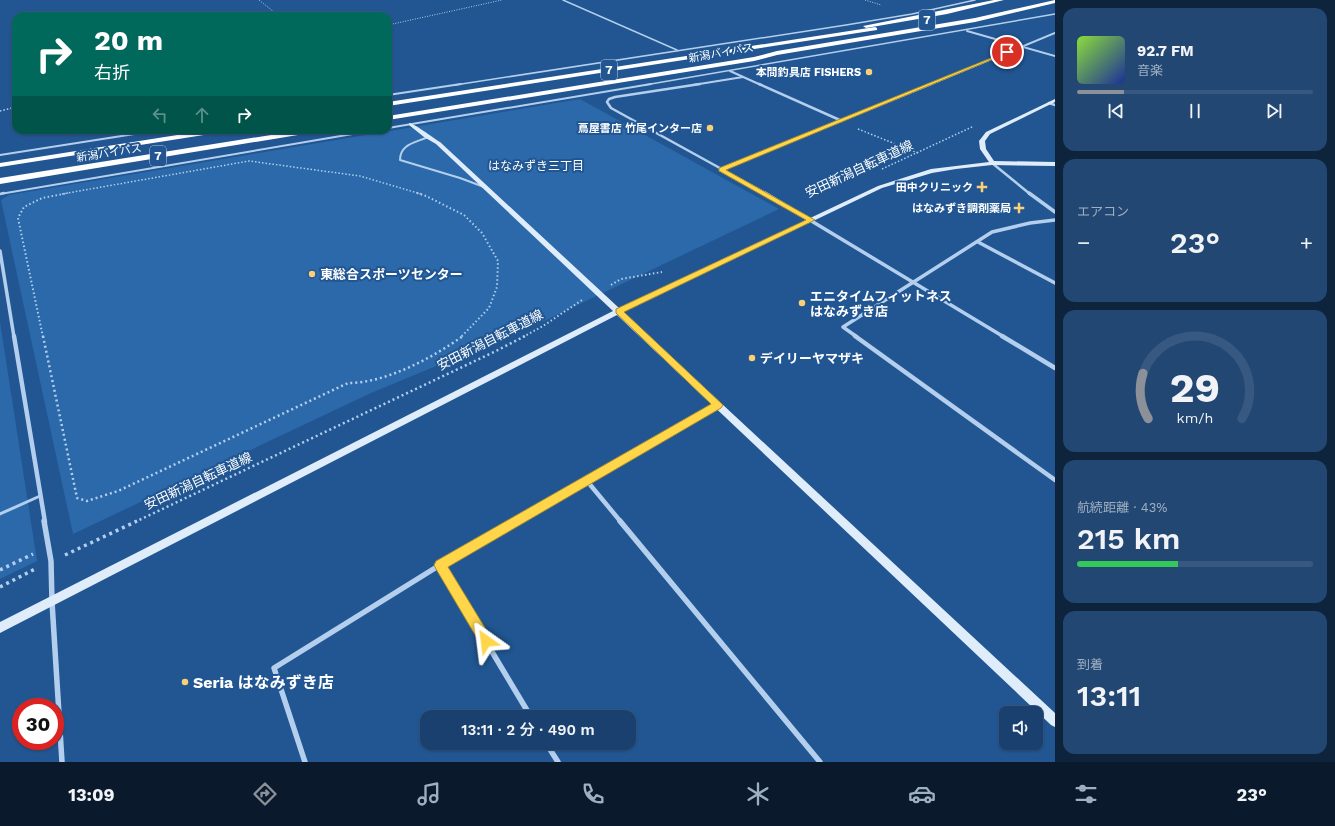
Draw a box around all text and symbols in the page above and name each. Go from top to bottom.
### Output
road number: 7 [919,10,935,30]
text: 20 m [94,24,163,57]
icon: right [28,28,80,80]
pin [990,35,1024,69]
street label: 新潟バイパス [687,41,755,65]
icon: arrive [996,41,1018,63]
text: 92.7 FM [1137,42,1194,60]
road number: 7 [601,60,617,80]
text: 右折 [94,62,130,83]
text: 音楽 [1137,63,1163,78]
place label: 本間釣具店 FISHERS [756,66,861,79]
marker: 本間釣具店 FISHERS [864,67,874,77]
icon: previous [1105,100,1127,122]
icon: pause [1184,100,1206,122]
icon: next [1263,100,1285,122]
icon: left [149,104,171,126]
icon: ahead [191,104,213,126]
icon: right [233,104,255,126]
place label: 蔦屋書店 竹尾インター店 [578,122,702,135]
marker: 蔦屋書店 竹尾インター店 [705,123,715,133]
street label: 安田新潟自転車道線 [803,137,915,201]
street label: 新潟バイパス [75,141,143,165]
road number: 7 [150,146,166,166]
district label: はなみずき三丁目 [488,159,584,173]
place label: 田中クリニック [896,181,973,194]
marker: 田中クリニック [976,181,988,193]
place label: はなみずき調剤薬局 [912,202,1011,215]
marker: はなみずき調剤薬局 [1014,203,1024,213]
text: エアコン [1077,204,1129,219]
text: 23° [1170,225,1220,260]
text: − [1077,230,1090,255]
text: + [1300,230,1313,255]
place label: 東総合スポーツセンター [320,267,463,282]
marker: 東総合スポーツセンター [307,269,317,279]
place label: エニタイムフィットネス はなみずき店 [810,289,952,319]
marker: エニタイムフィットネス はなみずき店 [797,298,807,308]
street label: 安田新潟自転車道線 [434,307,546,373]
place label: デイリーヤマザキ [760,351,864,366]
marker: デイリーヤマザキ [747,353,757,363]
text: 29 [1170,363,1220,412]
text: km/h [1177,410,1213,426]
street label: 安田新潟自転車道線 [142,449,254,513]
text: 航続距離 · 43% [1077,500,1167,515]
text: 215 km [1077,521,1180,556]
position arrow [465,620,507,662]
text: 到着 [1077,657,1103,672]
place label: Seria はなみずき店 [193,673,334,692]
marker: Seria はなみずき店 [180,677,190,687]
text: 13:11 [1077,678,1141,713]
speed limit sign: 30 [12,698,64,750]
map controls [999,706,1043,750]
button: sound [999,706,1043,750]
text: 13:11 · 2 分 · 490 m [461,721,595,739]
icon: directions [251,780,279,808]
icon: music [415,780,443,808]
icon: phone [579,780,607,808]
icon: climate [744,780,772,808]
icon: car [908,780,936,808]
icon: filters [1072,780,1100,808]
text: 13:09 [68,784,115,805]
text: 23° [1237,784,1267,805]

